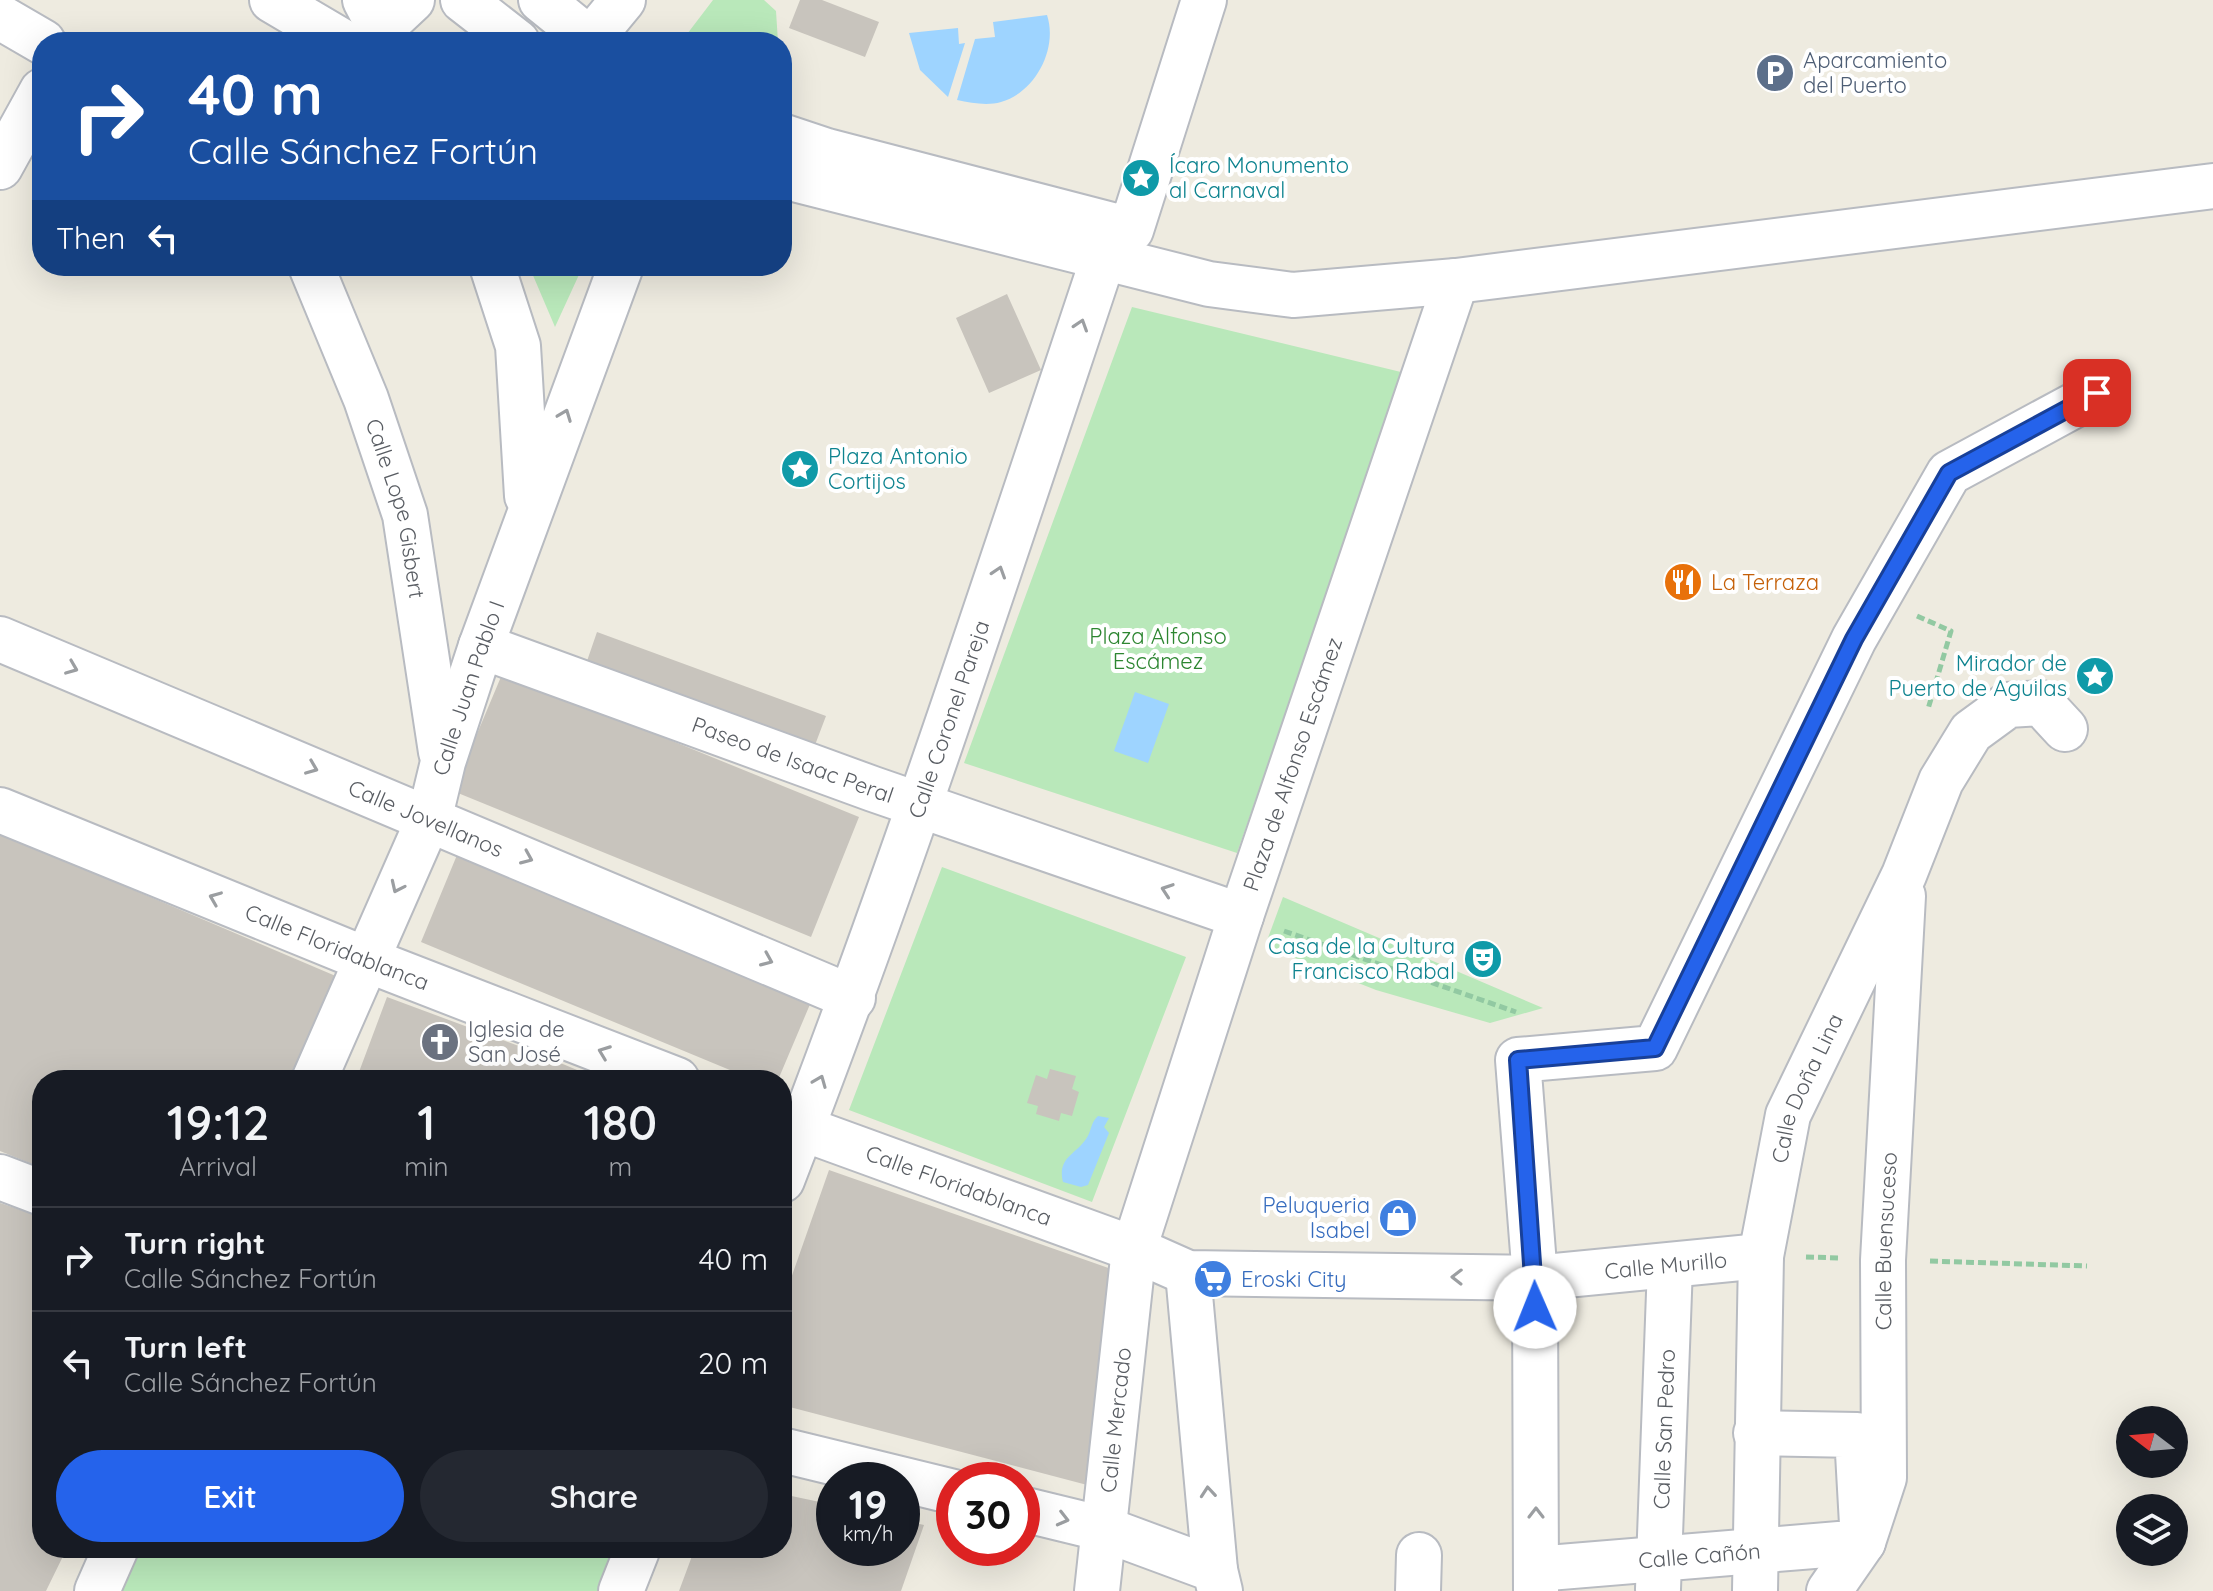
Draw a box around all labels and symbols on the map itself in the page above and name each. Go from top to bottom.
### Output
place label: Aparcamiento del Puerto [1803,46,1947,99]
parking icon: Aparcamiento del Puerto [1754,52,1796,94]
place label: Ícaro Monumento al Carnaval [1169,151,1349,204]
place icon: Ícaro Monumento al Carnaval [1120,157,1162,199]
one-way arrow [1072,319,1088,333]
pin [2063,359,2131,427]
one-way arrow [555,409,572,423]
street label: Calle Lope Gisbert [360,415,431,600]
place label: Plaza Antonio Cortijos [828,442,968,495]
place icon: Plaza Antonio Cortijos [779,448,821,490]
restaurant icon: La Terraza [1662,561,1704,603]
one-way arrow [989,566,1005,580]
place label: La Terraza [1711,568,1819,596]
street label: Calle Juan Pablo I [426,597,511,778]
street label: Calle Coronel Pareja [902,617,995,822]
park label: Plaza Alfonso Escámez [1089,622,1227,675]
street label: Plaza de Alfonso Escámez [1236,634,1348,895]
place label: Mirador de Puerto de Aguilas [1888,649,2067,702]
place icon: Mirador de Puerto de Aguilas [2074,655,2116,697]
one-way arrow [64,659,78,675]
street label: Paseo de Isaac Peral [688,710,897,809]
one-way arrow [304,758,318,774]
street label: Calle Jovellanos [344,773,508,863]
one-way arrow [519,848,533,864]
one-way arrow [391,879,407,894]
one-way arrow [1161,884,1175,900]
one-way arrow [209,891,223,907]
street label: Calle Floridablanca [241,898,433,997]
place label: Casa de la Cultura Francisco Rabal [1268,932,1455,985]
theatre icon: Casa de la Cultura Francisco Rabal [1462,938,1504,980]
one-way arrow [758,950,773,966]
street label: Calle Doña Lina [1765,1009,1849,1165]
place label: Iglesia de San José [468,1015,565,1068]
church icon: Iglesia de San José [419,1021,461,1063]
one-way arrow [598,1045,612,1062]
one-way arrow [810,1075,827,1089]
street label: Calle Floridablanca [862,1139,1055,1232]
street label: Calle Buensuceso [1869,1151,1903,1330]
place label: Peluqueria Isabel [1262,1191,1370,1244]
shop icon: Peluqueria Isabel [1377,1197,1419,1239]
street label: Calle Murillo [1603,1245,1728,1285]
supermarket icon: Eroski City [1192,1258,1234,1300]
place label: Eroski City [1241,1265,1347,1293]
position arrow [1493,1265,1577,1349]
one-way arrow [1450,1268,1463,1286]
street label: Calle Mercado [1094,1346,1137,1494]
street label: Calle San Pedro [1647,1348,1681,1510]
north arrow [2116,1406,2188,1478]
speed limit sign: 30 [936,1462,1040,1566]
one-way arrow [1200,1485,1217,1498]
one-way arrow [1527,1506,1545,1519]
one-way arrow [1056,1509,1070,1526]
street label: Calle Cañón [1637,1537,1762,1574]

